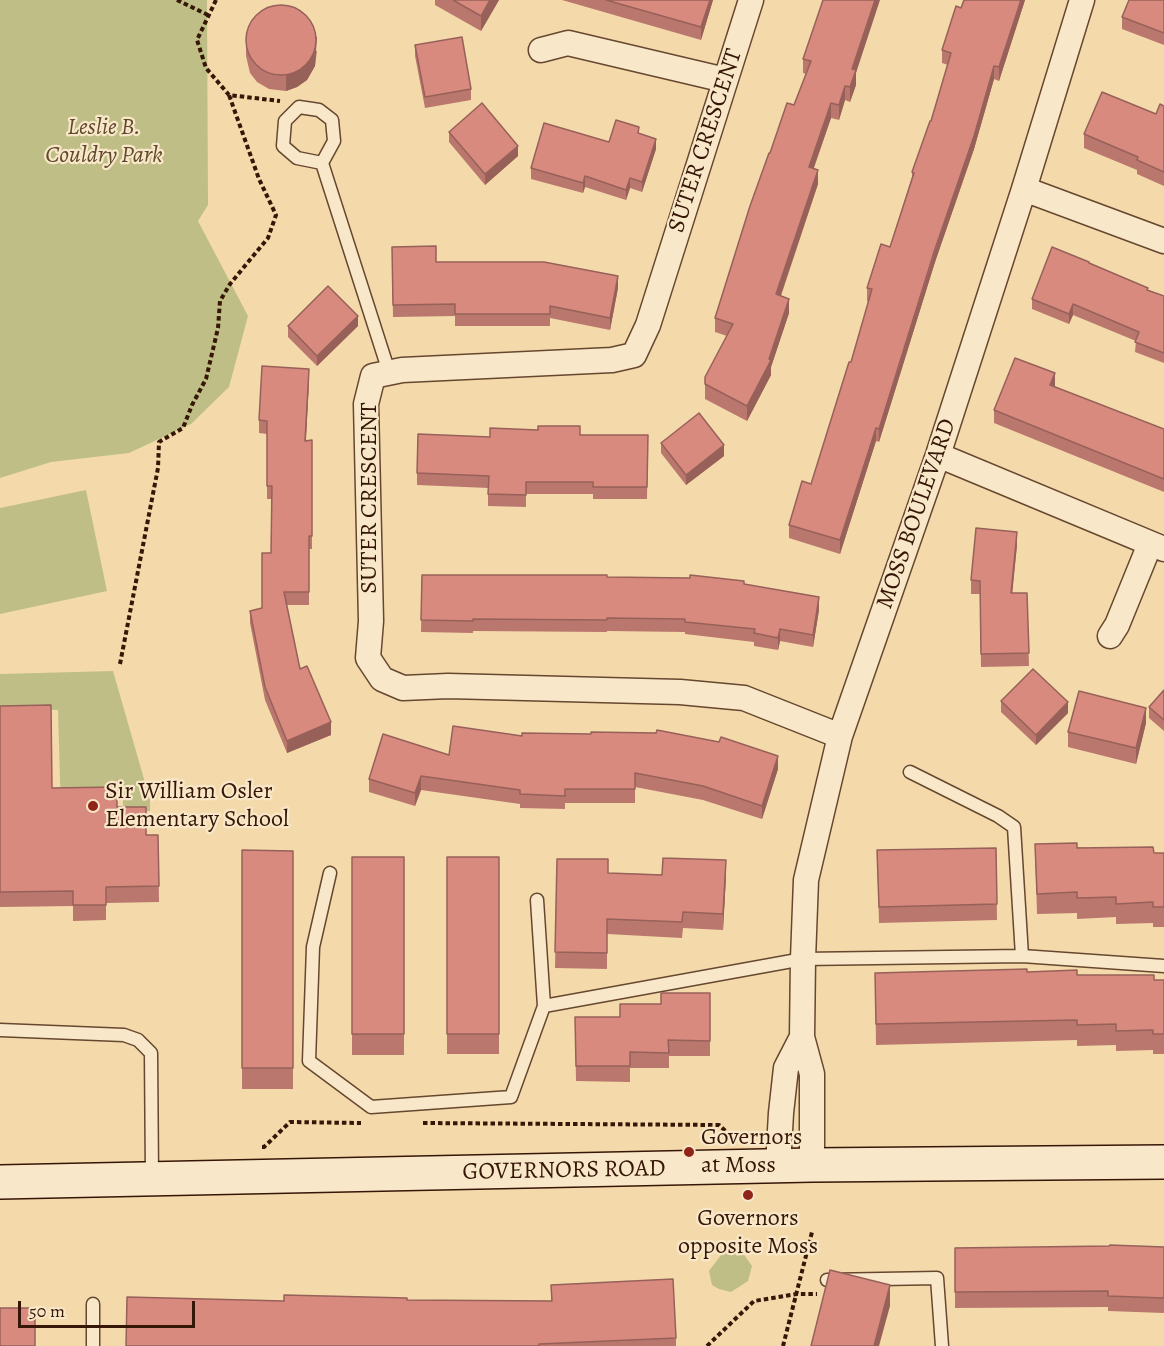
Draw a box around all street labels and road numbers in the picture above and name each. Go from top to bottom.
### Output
street label: SUTER CRESCENT [663,46,749,236]
street label: SUTER CRESCENT [356,402,384,594]
street label: MOSS BOULEVARD [871,415,963,613]
street label: GOVERNORS ROAD [462,1155,666,1187]

